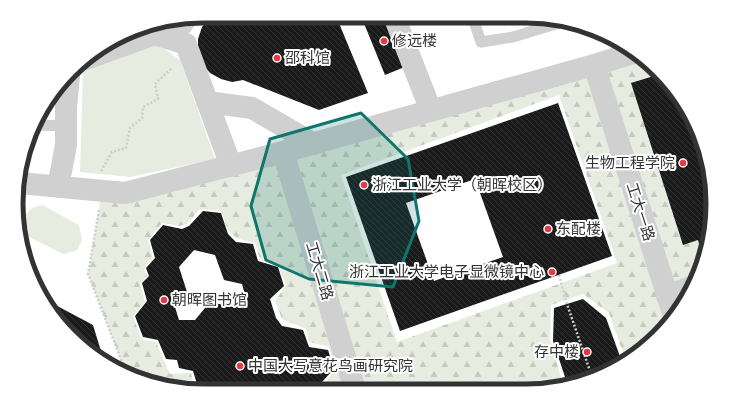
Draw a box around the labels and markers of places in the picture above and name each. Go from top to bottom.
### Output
place label: 修远楼 [392,32,437,51]
marker: 修远楼 [379,36,389,46]
place label: 邵科馆 [285,49,330,68]
marker: 邵科馆 [272,53,282,63]
place label: 生物工程学院 [585,154,675,173]
marker: 生物工程学院 [678,158,688,168]
place label: 浙江工业大学（朝晖校区） [372,176,552,195]
marker: 浙江工业大学（朝晖校区） [359,180,369,190]
place label: 东配楼 [556,220,601,239]
marker: 东配楼 [543,224,553,234]
place label: 浙江工业大学电子显微镜中心 [349,263,544,282]
marker: 浙江工业大学电子显微镜中心 [547,267,557,277]
place label: 朝晖图书馆 [172,291,247,310]
marker: 朝晖图书馆 [159,295,169,305]
place label: 存中楼 [534,343,579,362]
marker: 存中楼 [582,347,592,357]
place label: 中国大写意花鸟画研究院 [248,357,413,376]
marker: 中国大写意花鸟画研究院 [235,361,245,371]

